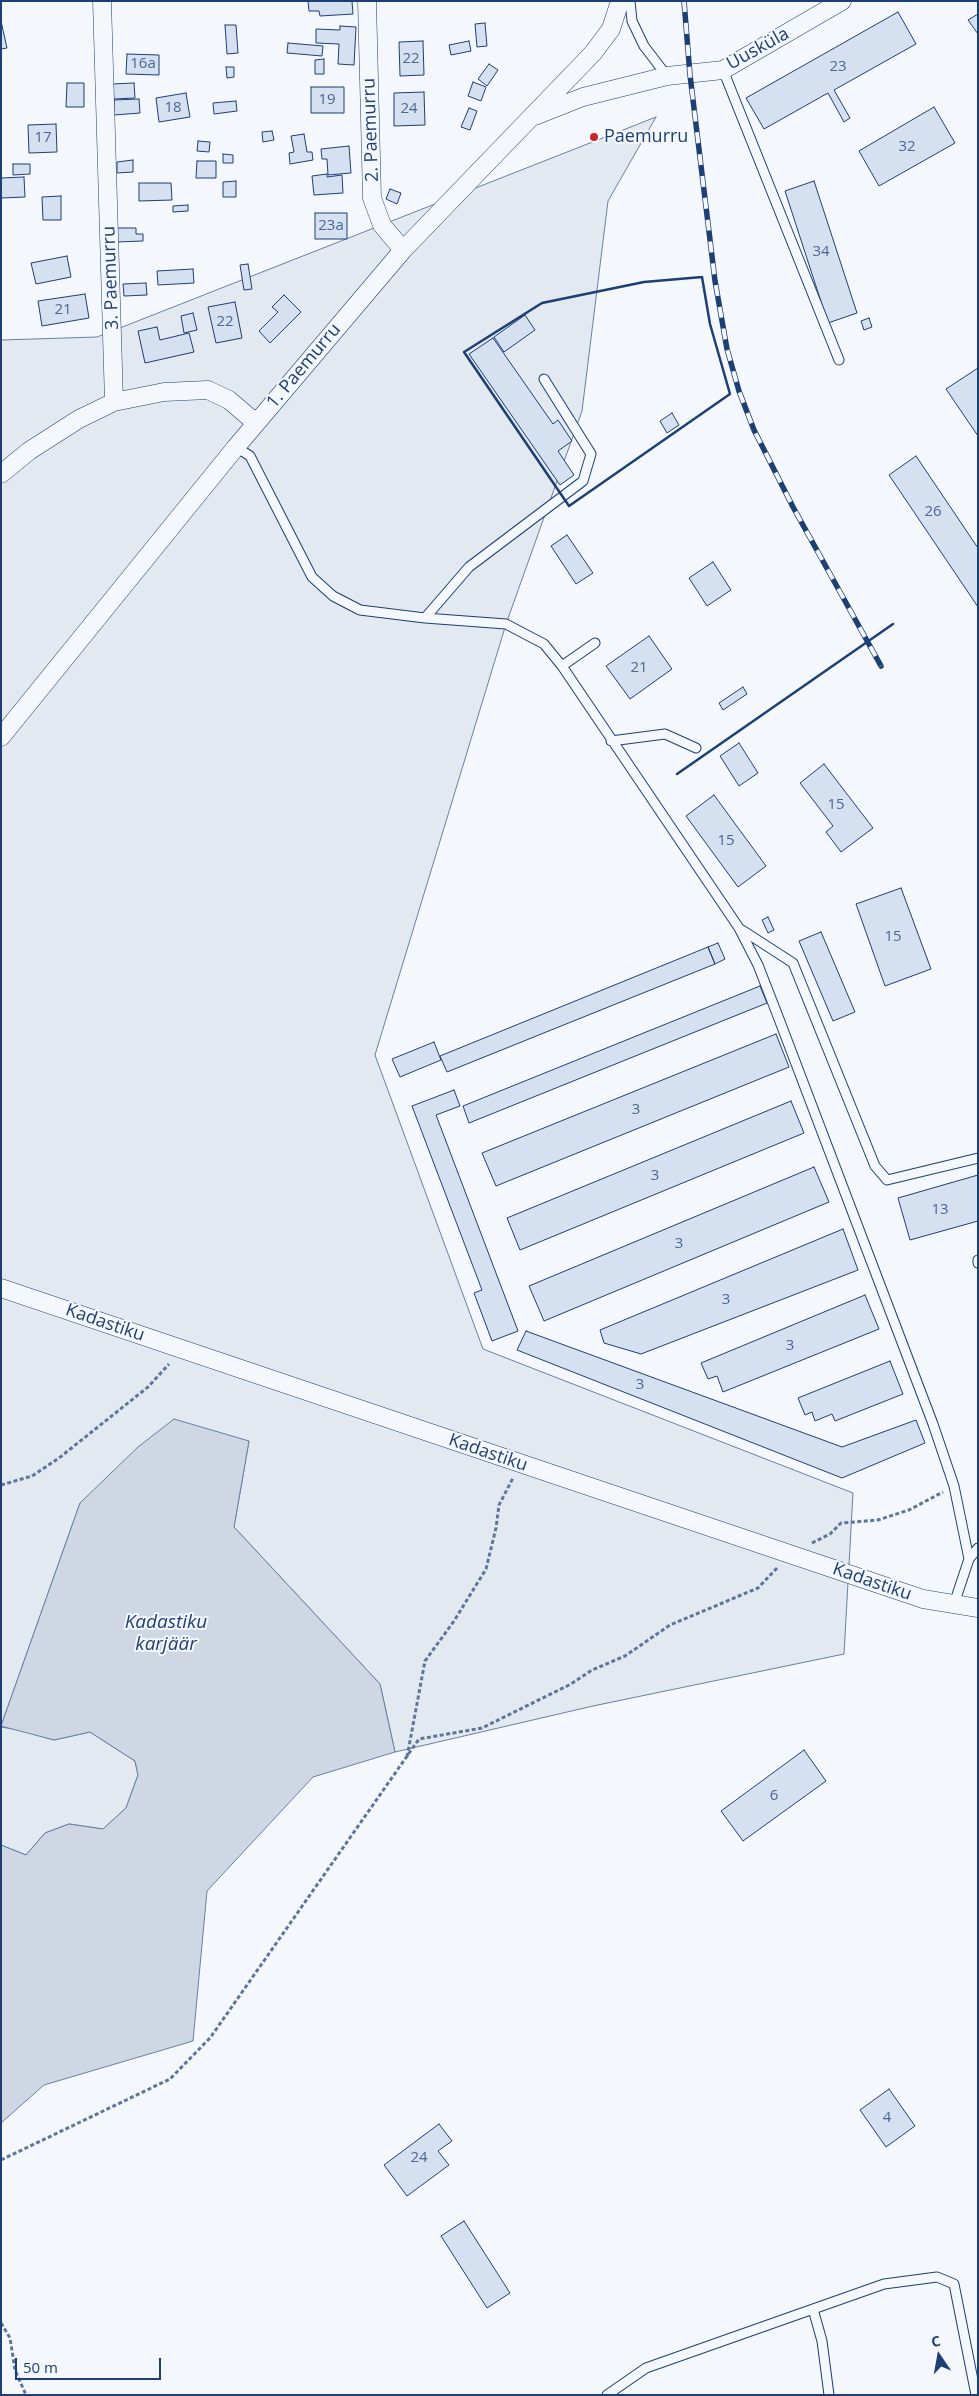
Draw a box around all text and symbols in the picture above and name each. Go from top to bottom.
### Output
street label: Uusküla [723,23,793,75]
house number: 22 [402,50,420,68]
house number: 16a [130,55,156,73]
house number: 23 [829,58,847,76]
street label: 2. Paemurru [358,78,384,182]
house number: 19 [318,91,336,109]
house number: 18 [164,99,182,117]
house number: 24 [400,100,418,118]
place label: Paemurru [604,126,688,148]
house number: 17 [34,129,52,147]
marker: Paemurru [588,131,600,143]
house number: 32 [898,138,916,156]
house number: 23a [318,217,344,235]
street label: 3. Paemurru [98,226,124,330]
house number: 34 [812,243,830,261]
house number: 21 [54,301,72,319]
house number: 22 [216,313,234,331]
street label: 1. Paemurru [262,319,346,413]
house number: 26 [924,503,942,521]
house number: 21 [630,659,648,677]
house number: 15 [827,796,845,814]
house number: 15 [717,832,735,850]
house number: 15 [884,928,902,946]
house number: 3 [632,1101,640,1119]
house number: 3 [651,1167,659,1185]
house number: 13 [931,1201,949,1219]
house number: 3 [675,1235,683,1253]
house number: 3 [722,1291,730,1309]
street label: Kadastiku [63,1299,147,1347]
house number: 3 [786,1337,794,1355]
house number: 3 [636,1376,644,1394]
street label: Kadastiku [446,1429,530,1477]
street label: Kadastiku [830,1558,914,1606]
water label: Kadastiku karjäär [125,1612,207,1656]
house number: 6 [770,1787,778,1805]
house number: 4 [883,2109,891,2127]
house number: 24 [410,2149,428,2167]
north arrow [914,2331,964,2381]
text: С [929,2331,942,2351]
scale bar [18,2348,164,2380]
text: 50 m [23,2357,58,2377]

